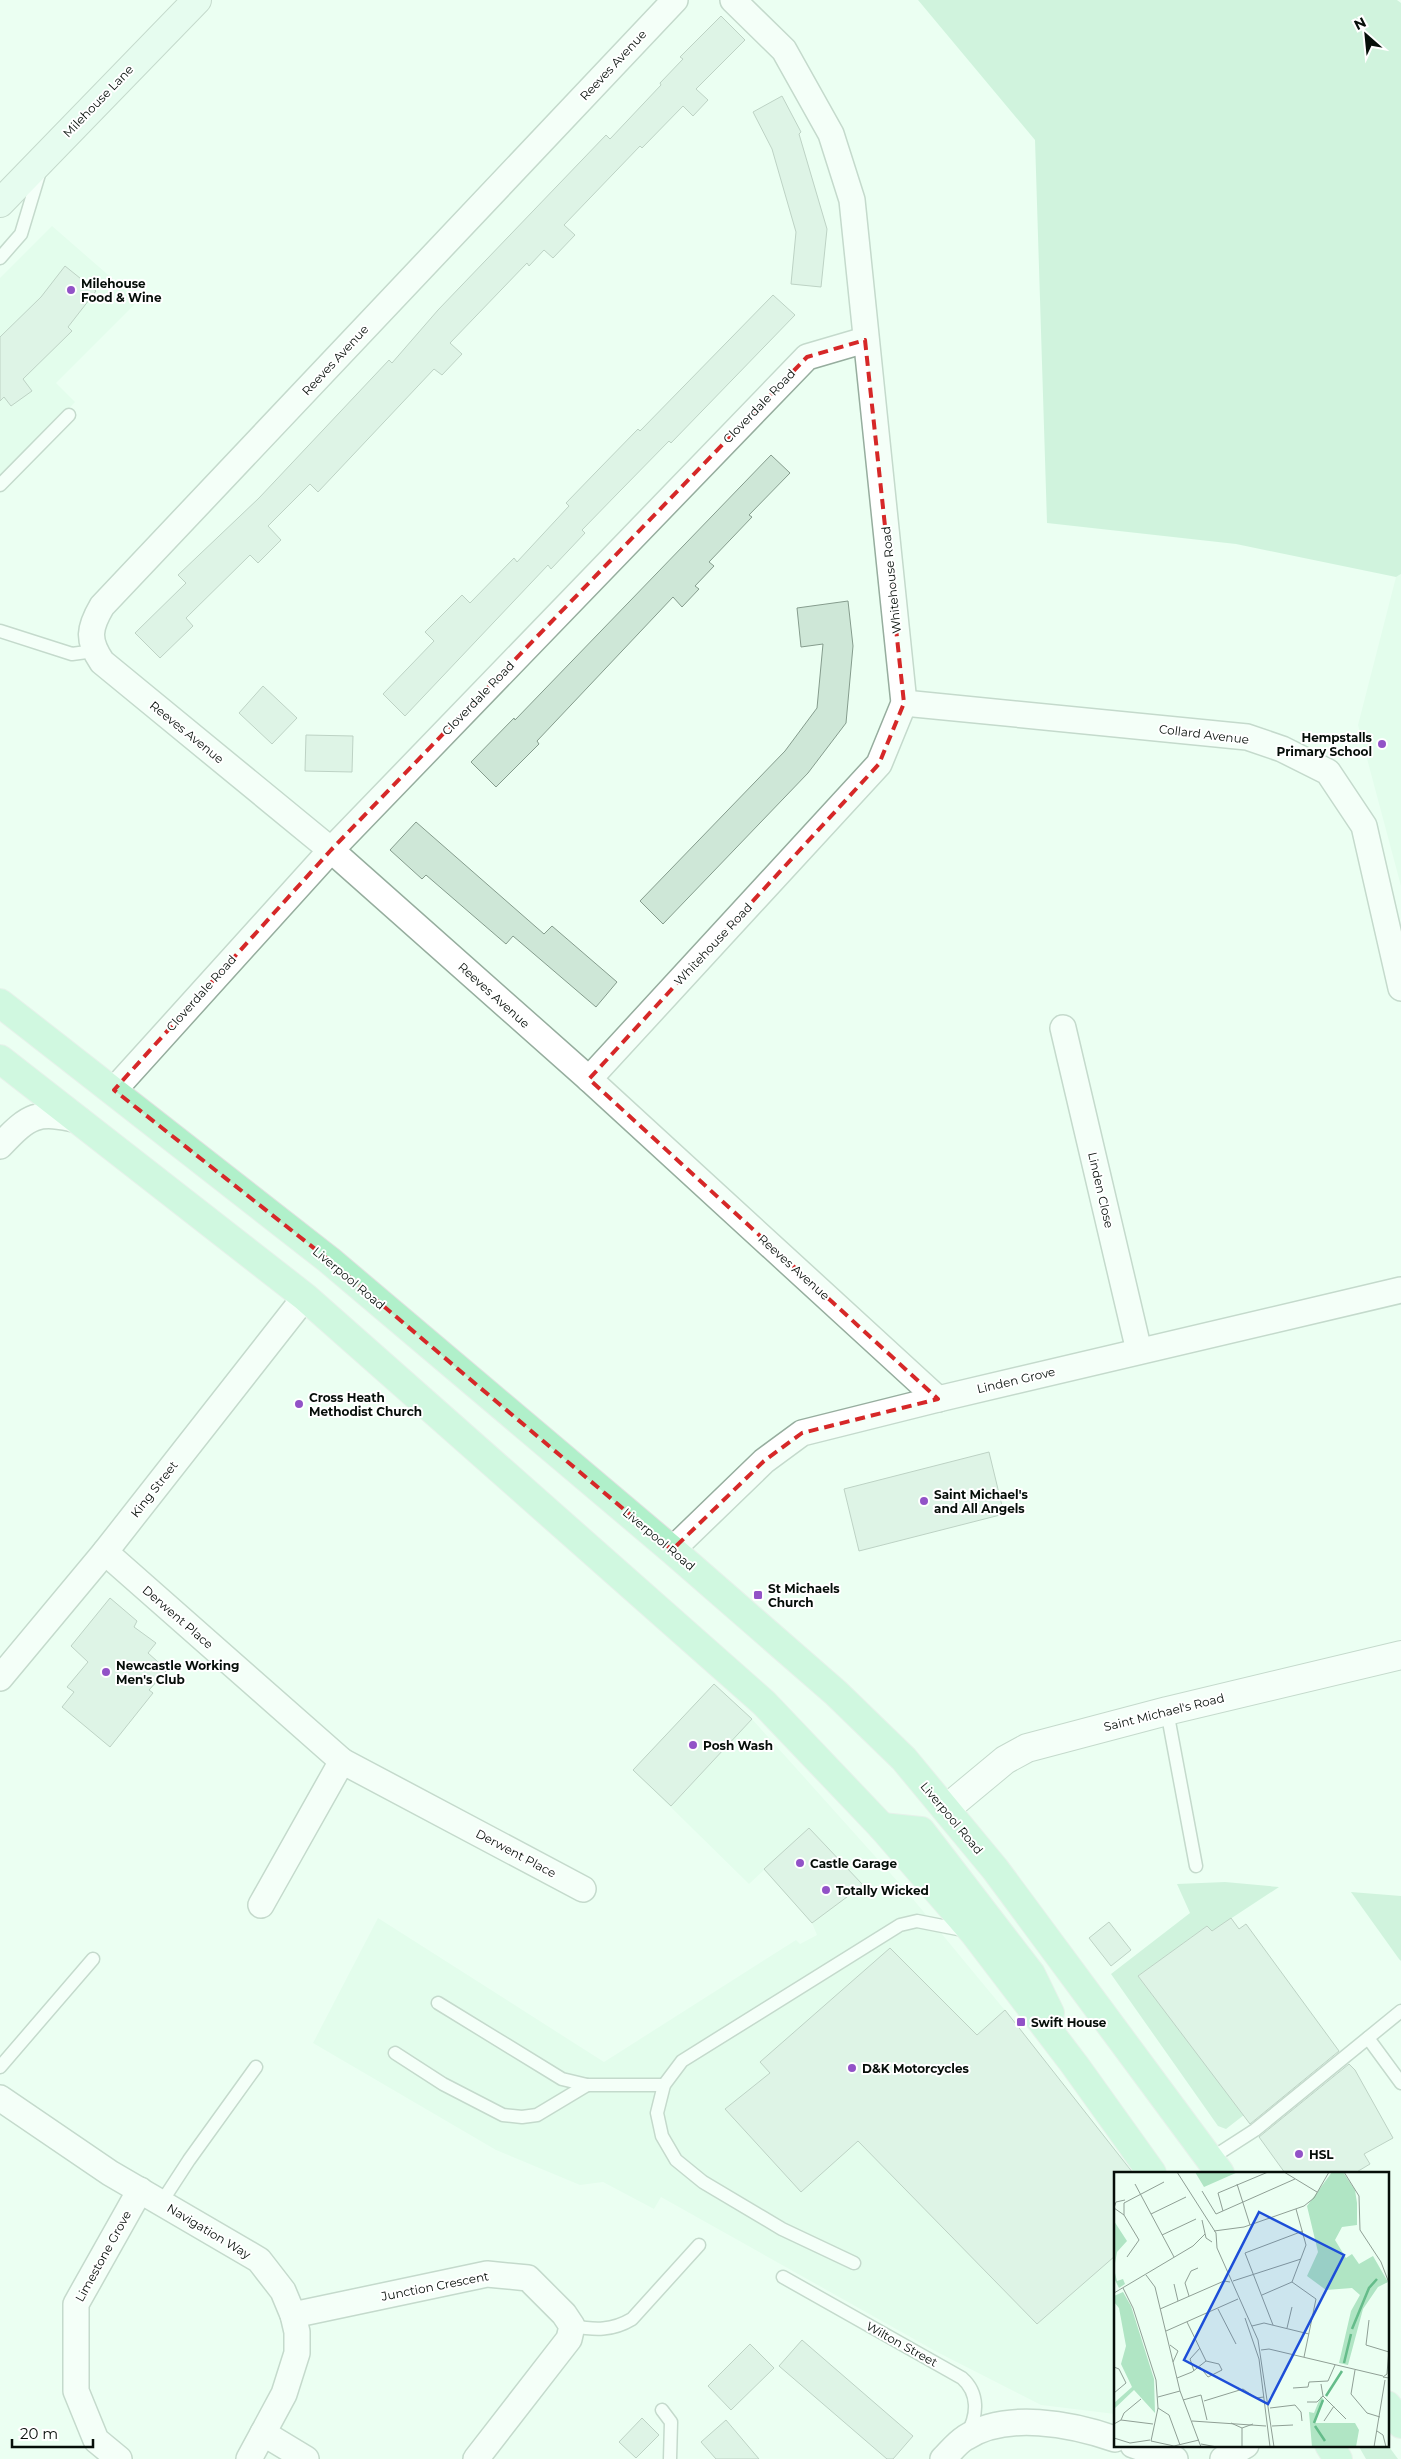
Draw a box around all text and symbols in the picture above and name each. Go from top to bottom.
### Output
north arrow [1341,10,1391,60]
text: N [1351,13,1369,34]
street label: Reeves Avenue [577,27,649,103]
street label: Milehouse Lane [60,62,136,140]
place label: Milehouse Food & Wine [81,276,162,305]
marker: Milehouse Food & Wine [65,284,77,296]
street label: Reeves Avenue [299,322,371,398]
street label: Cloverdale Road [720,366,798,446]
street label: Whitehouse Road [878,526,904,634]
street label: Cloverdale Road [439,658,517,738]
street label: Reeves Avenue [147,698,227,766]
street label: Collard Avenue [1158,721,1250,747]
place label: Hempstalls Primary School [1276,730,1373,759]
marker: Hempstalls Primary School [1376,738,1388,750]
street label: Whitehouse Road [671,900,755,988]
street label: Cloverdale Road [163,952,239,1034]
street label: Reeves Avenue [455,959,533,1031]
street label: Linden Close [1085,1151,1117,1229]
street label: Reeves Avenue [755,1231,833,1303]
street label: Liverpool Road [310,1243,388,1313]
street label: Linden Grove [975,1364,1057,1396]
place label: Cross Heath Methodist Church [309,1390,422,1419]
marker: Cross Heath Methodist Church [293,1398,305,1410]
street label: King Street [127,1458,181,1520]
place label: Saint Michael's and All Angels [934,1487,1028,1516]
marker: Saint Michael's and All Angels [918,1495,930,1507]
street label: Liverpool Road [620,1504,698,1574]
place label: St Michaels Church [768,1581,840,1610]
street label: Derwent Place [140,1582,216,1652]
marker: St Michaels Church [752,1589,764,1601]
place label: Newcastle Working Men's Club [116,1658,239,1687]
marker: Newcastle Working Men's Club [100,1666,112,1678]
street label: Saint Michael's Road [1102,1690,1226,1734]
place label: Posh Wash [703,1738,773,1753]
marker: Posh Wash [687,1739,699,1751]
street label: Liverpool Road [917,1779,987,1857]
street label: Derwent Place [473,1826,559,1880]
place label: Castle Garage [810,1856,897,1871]
marker: Castle Garage [794,1857,806,1869]
place label: Totally Wicked [836,1883,929,1898]
marker: Totally Wicked [820,1884,832,1896]
place label: Swift House [1031,2015,1107,2030]
marker: Swift House [1015,2016,1027,2028]
place label: D&K Motorcycles [862,2061,970,2076]
marker: D&K Motorcycles [846,2062,858,2074]
place label: HSL [1309,2147,1334,2162]
marker: HSL [1293,2148,1305,2160]
inset map [1114,2172,1388,2446]
street label: Navigation Way [165,2200,254,2262]
street label: Limestone Grove [72,2208,134,2304]
street label: Junction Crescent [379,2268,490,2304]
street label: Wilton Street [864,2318,940,2370]
scale bar [12,2416,94,2448]
text: 20 m [20,2424,58,2443]

